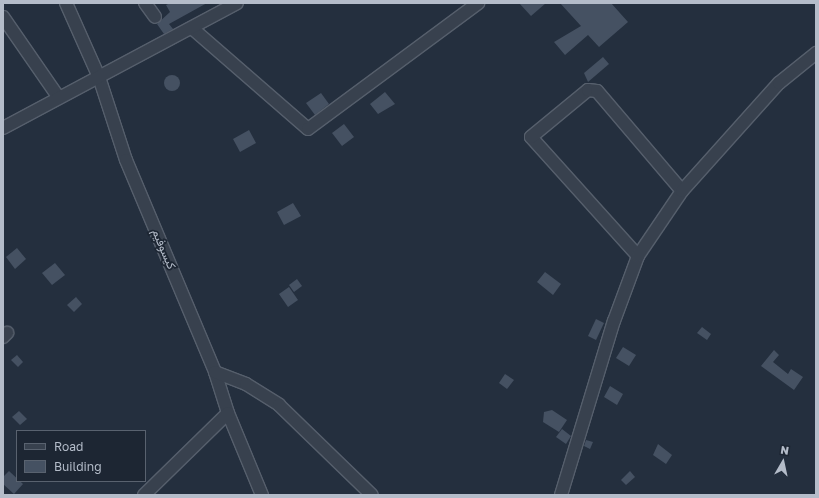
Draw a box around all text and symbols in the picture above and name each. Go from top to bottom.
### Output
street label: كيسوفيم [149,227,179,271]
legend [16,430,146,482]
text: Road [54,439,83,454]
north arrow [763,442,803,482]
text: N [780,443,790,457]
text: Building [54,459,102,474]

